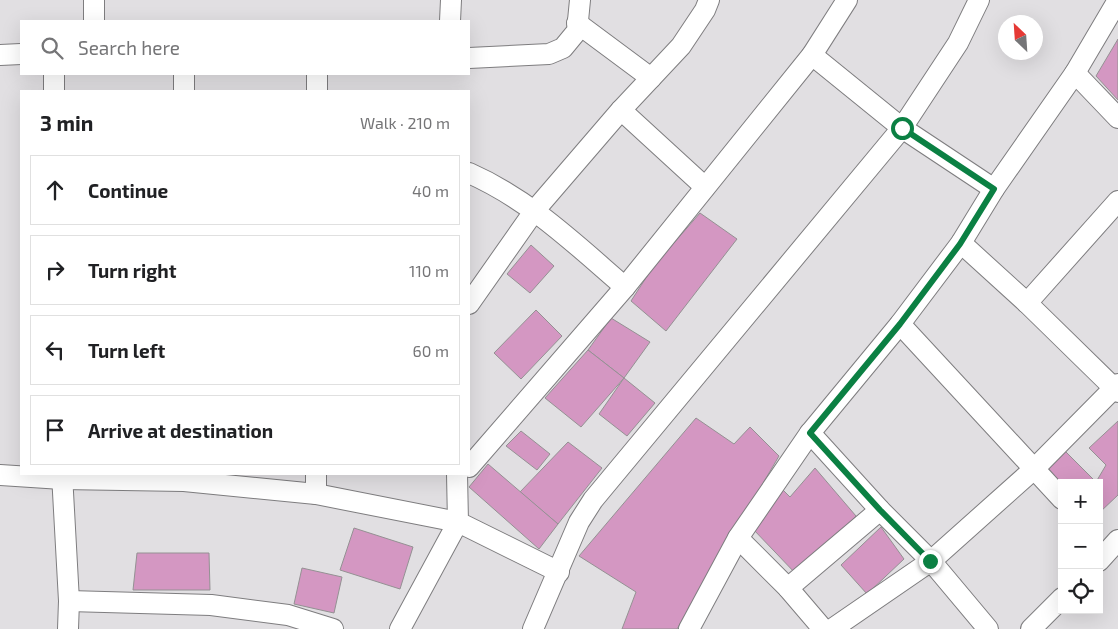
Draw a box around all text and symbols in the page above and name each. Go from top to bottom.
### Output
north arrow [998,15,1043,60]
search box [20,20,470,75]
icon: search [38,34,66,62]
text: Search here [78,36,180,59]
text: 3 min [40,110,93,135]
text: Walk · 210 m [360,113,450,132]
route start [891,117,914,140]
icon: ahead [41,176,69,204]
text: Continue [88,179,168,202]
text: 40 m [412,181,449,200]
icon: right [41,256,69,284]
text: Turn right [88,259,176,282]
text: 110 m [409,261,449,280]
icon: left [41,336,69,364]
text: Turn left [88,339,165,362]
text: 60 m [413,341,449,360]
icon: arrive [41,416,69,444]
text: Arrive at destination [88,419,273,442]
map controls [1058,479,1103,614]
button: + [1058,479,1103,524]
button: − [1058,524,1103,569]
route end [919,550,942,573]
button: locate [1058,569,1103,614]

